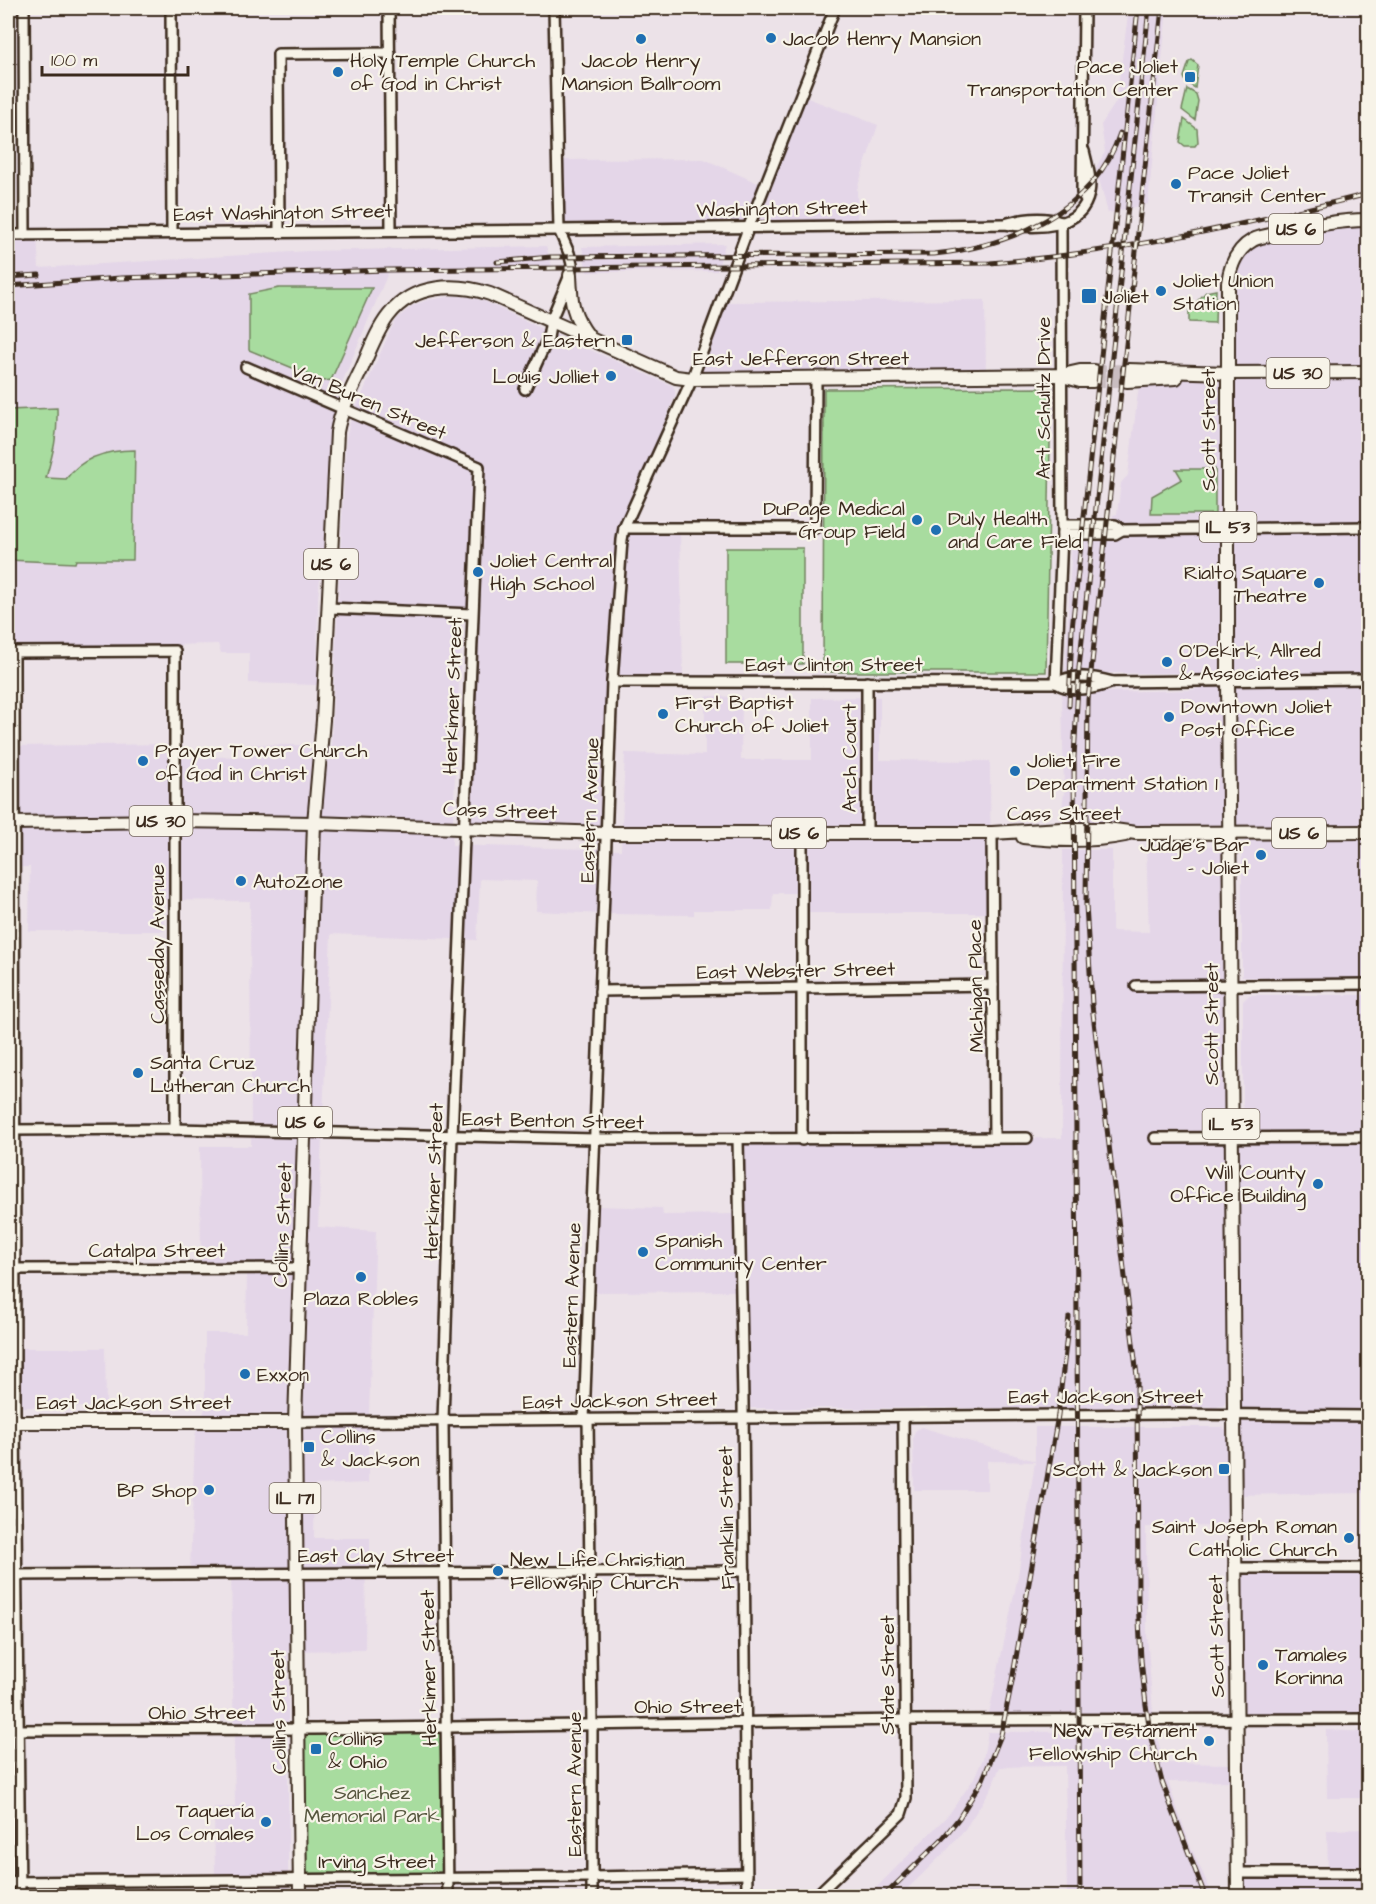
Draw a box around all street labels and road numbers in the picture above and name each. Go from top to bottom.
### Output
street label: Washington Street [696,194,868,225]
street label: East Washington Street [173,197,393,230]
road number: US 6 [1269,214,1323,244]
street label: Art Schultz Drive [1030,316,1058,479]
street label: East Jefferson Street [693,345,909,373]
street label: Van Buren Street [286,356,451,447]
road number: US 30 [1266,358,1330,388]
street label: Scott Street [1195,369,1223,491]
road number: IL 53 [1200,512,1256,542]
road number: US 6 [304,549,358,579]
street label: Herkimer Street [436,617,470,775]
street label: East Clinton Street [745,651,923,679]
street label: Arch Court [836,703,864,813]
street label: Eastern Avenue [573,737,607,883]
street label: Cass Street [442,795,557,827]
street label: Cass Street [1007,800,1121,828]
road number: US 30 [130,806,192,836]
road number: US 6 [772,818,826,848]
road number: US 6 [1272,818,1326,848]
street label: Casseday Avenue [144,864,173,1024]
street label: Michigan Place [961,919,992,1053]
street label: East Webster Street [696,955,896,987]
street label: Scott Street [1198,963,1226,1085]
street label: Herkimer Street [417,1102,451,1260]
street label: East Benton Street [462,1105,644,1137]
road number: US 6 [278,1107,332,1137]
road number: IL 53 [1202,1109,1260,1139]
street label: Collins Street [267,1162,299,1288]
street label: Eastern Avenue [555,1222,589,1368]
street label: Catalpa Street [89,1237,225,1265]
street label: East Jackson Street [1009,1383,1203,1411]
street label: East Jackson Street [522,1385,718,1417]
street label: East Jackson Street [37,1389,231,1417]
street label: Franklin Street [712,1446,742,1590]
road number: IL 171 [270,1483,320,1513]
street label: East Clay Street [298,1542,454,1571]
street label: Scott Street [1202,1574,1232,1698]
street label: Herkimer Street [414,1590,444,1746]
street label: State Street [874,1615,902,1735]
street label: Collins Street [264,1650,294,1774]
street label: Ohio Street [634,1693,742,1721]
street label: Ohio Street [148,1699,256,1727]
street label: Eastern Avenue [561,1711,589,1856]
street label: Irving Street [318,1848,436,1877]

